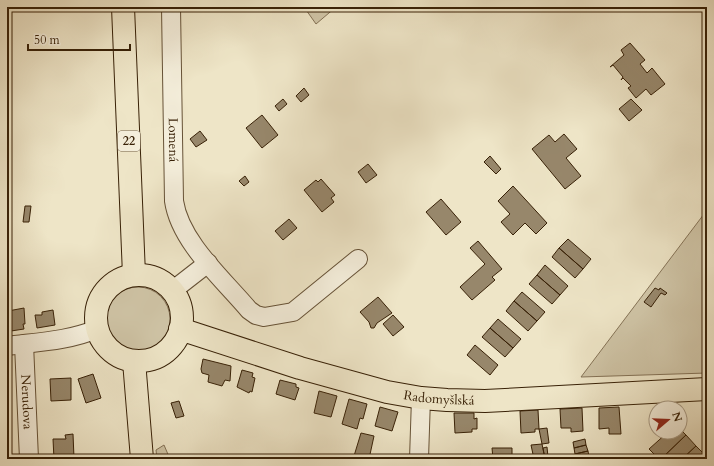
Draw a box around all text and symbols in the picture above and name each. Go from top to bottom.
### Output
scale bar [28,26,130,52]
text: 50 m [34,32,61,48]
street label: Lomená [164,117,182,163]
road number: 22 [118,131,140,151]
street label: Nerudova [16,374,37,430]
street label: Radomyšlská [402,386,475,410]
north arrow [648,400,688,440]
text: N [668,410,686,424]

